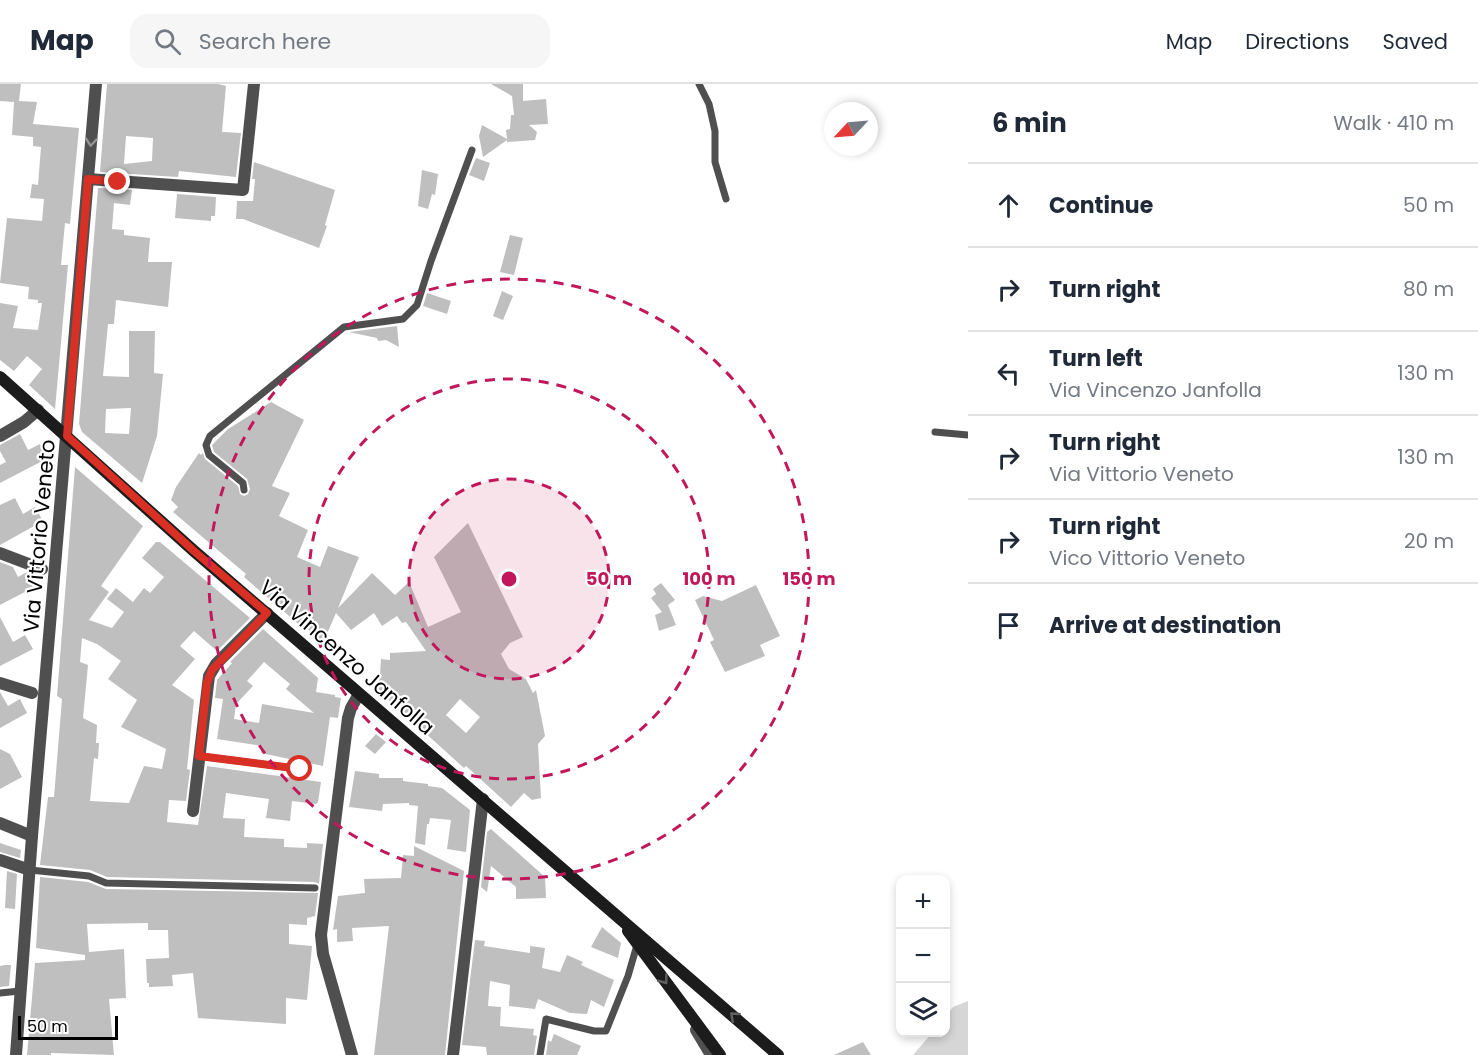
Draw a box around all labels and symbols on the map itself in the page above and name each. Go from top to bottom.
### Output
north arrow [824,102,878,156]
one-way arrow [85,138,98,147]
route end [104,168,130,194]
street label: Via Vittorio Veneto [16,438,62,634]
text: 50 m [586,566,632,591]
text: 100 m [682,566,736,591]
text: 150 m [782,566,836,591]
centre of rings [499,569,519,589]
street label: Via Vincenzo Janfolla [253,573,441,741]
route start [286,755,312,781]
one-way arrow [656,973,667,984]
scale bar [18,1013,118,1040]
one-way arrow [730,1013,741,1024]

